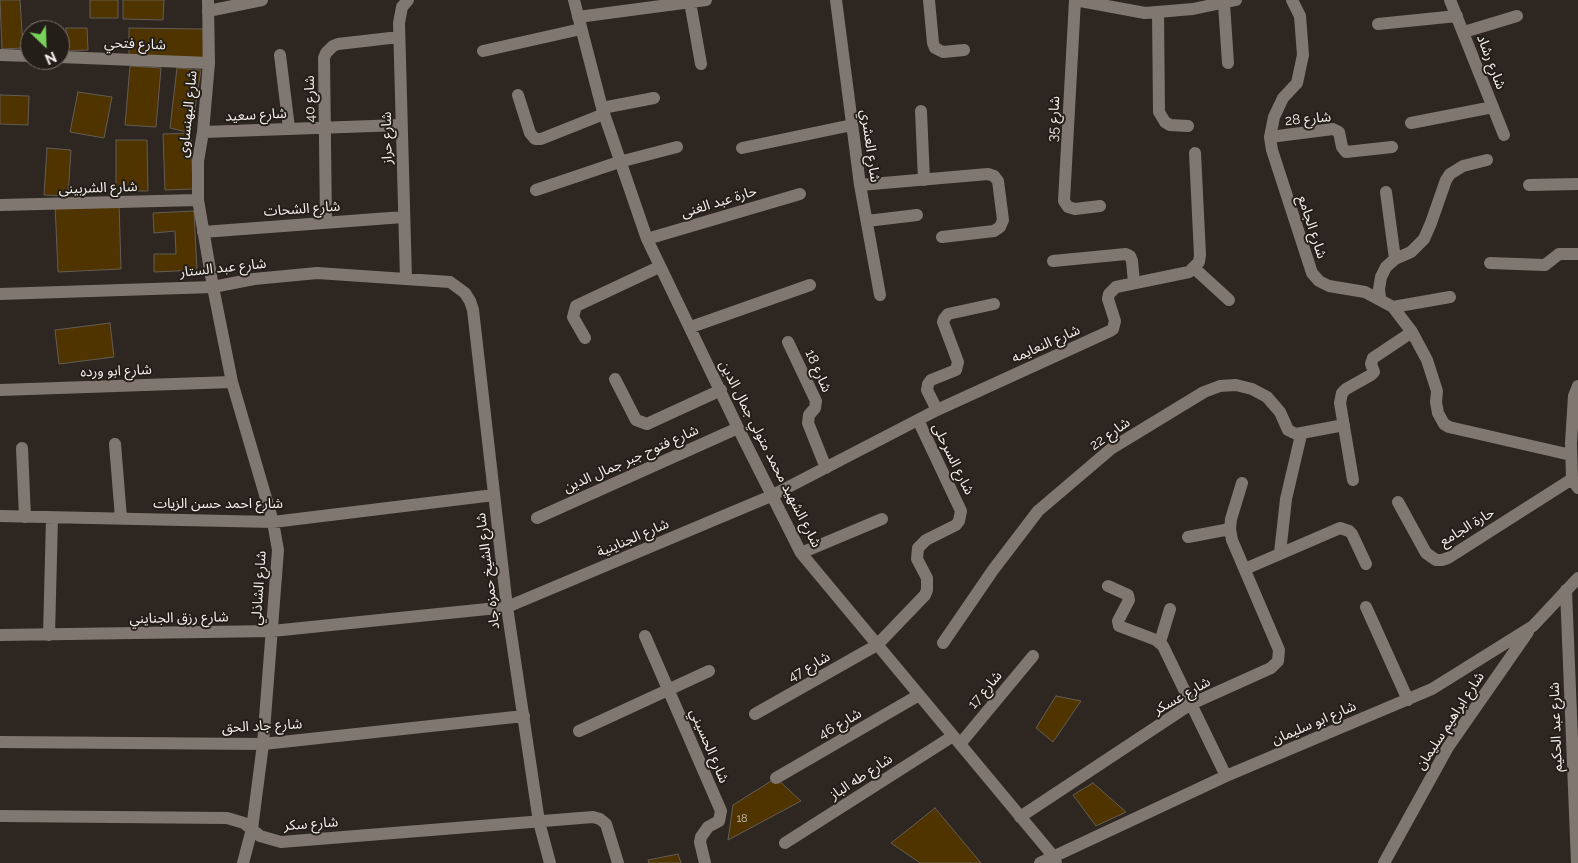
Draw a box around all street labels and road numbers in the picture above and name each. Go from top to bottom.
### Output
street label: شارع رشاد [1473,32,1509,92]
street label: شارع فتحي [104,35,166,53]
street label: شارع البهنساوى [175,70,201,158]
street label: شارع 40 [301,75,319,123]
street label: شارع 35 [1044,96,1064,142]
street label: شارع سعيد [225,105,287,125]
street label: شارع العشري [857,109,883,183]
street label: شارع 28 [1284,109,1332,129]
street label: شارع حراز [378,111,396,165]
street label: شارع الشربينى [58,178,138,198]
street label: حارة عبد الغنى [679,183,759,221]
street label: شارع الجامع [1294,193,1330,261]
street label: شارع الشحات [263,198,341,220]
street label: شارع عبد الستار [179,255,267,281]
street label: شارع النعايمه [1009,321,1083,367]
street label: شارع 18 [801,347,835,395]
street label: شارع الشهيد محمد متولي جمال الدين [715,358,825,550]
street label: شارع ابو ورده [80,361,152,381]
street label: شارع 22 [1087,414,1133,454]
street label: شارع السرحلى [928,421,978,497]
street label: شارع فتوح جبر جمال الدين [561,422,701,496]
street label: شارع احمد حسن الزيات [153,496,283,512]
street label: حارة الجامع [1437,504,1497,550]
street label: شارع الشيخ حمزه جاد [473,512,503,630]
street label: شارع الجناينية [594,515,672,561]
street label: شارع الشاذلي [248,550,270,626]
street label: شارع رزق الجنايني [129,609,229,627]
street label: شارع 47 [785,648,833,686]
street label: شارع 17 [964,668,1006,712]
street label: شارع ابراهيم سليمان [1412,669,1488,773]
street label: شارع عسكر [1151,674,1213,718]
street label: شارع عبد الحكيم [1546,682,1566,772]
street label: شارع ابو سليمان [1269,698,1359,748]
street label: شارع 46 [815,705,865,743]
street label: شارع الحسيني [686,706,732,786]
street label: شارع جاد الحق [221,716,303,736]
street label: شارع طه الباز [826,750,896,804]
street label: شارع سكر [283,814,339,834]

